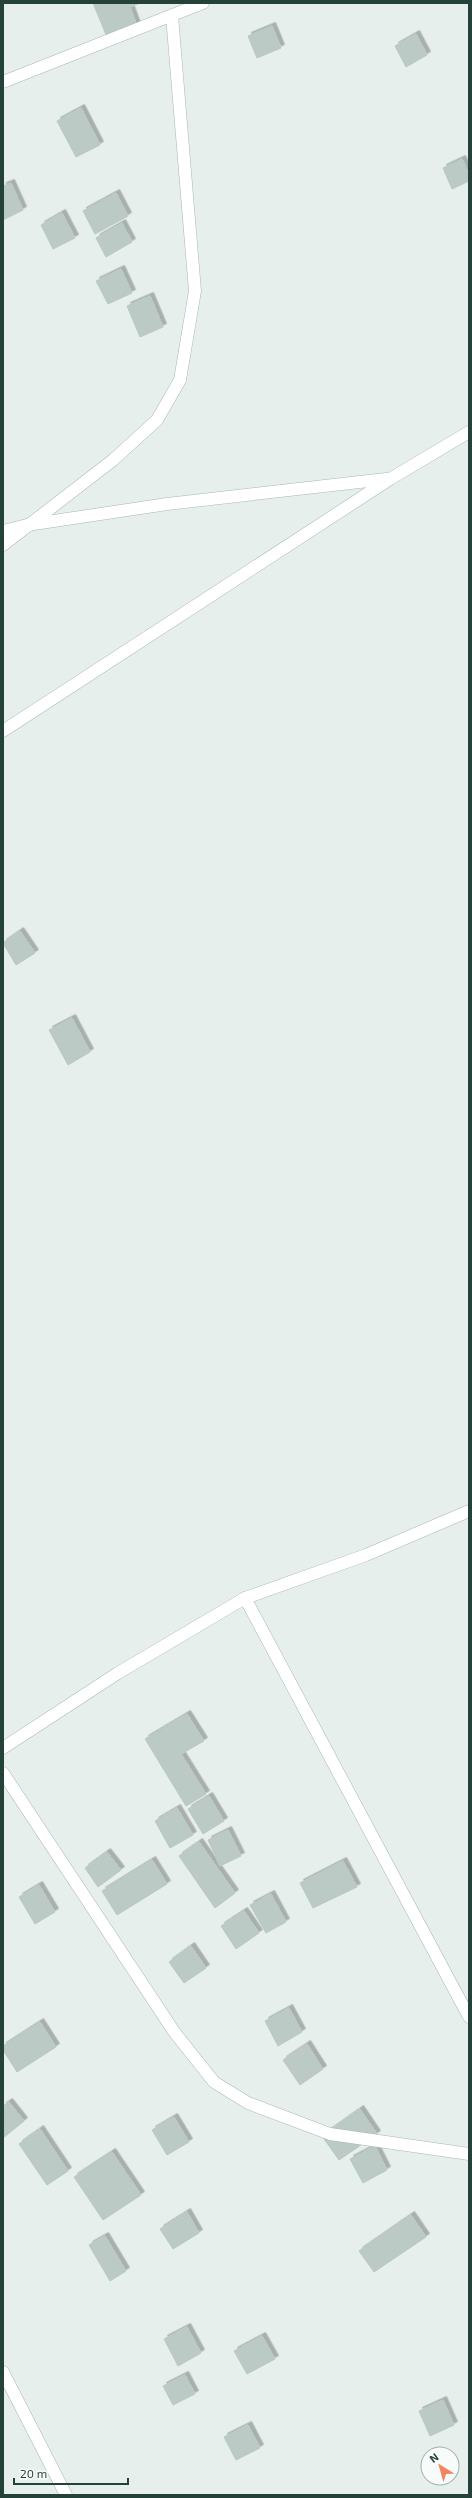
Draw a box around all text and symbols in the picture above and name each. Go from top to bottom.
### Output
north arrow [420,2446,460,2486]
text: N [427,2450,441,2465]
scale bar [14,2460,128,2486]
text: 20 m [20,2466,47,2480]

